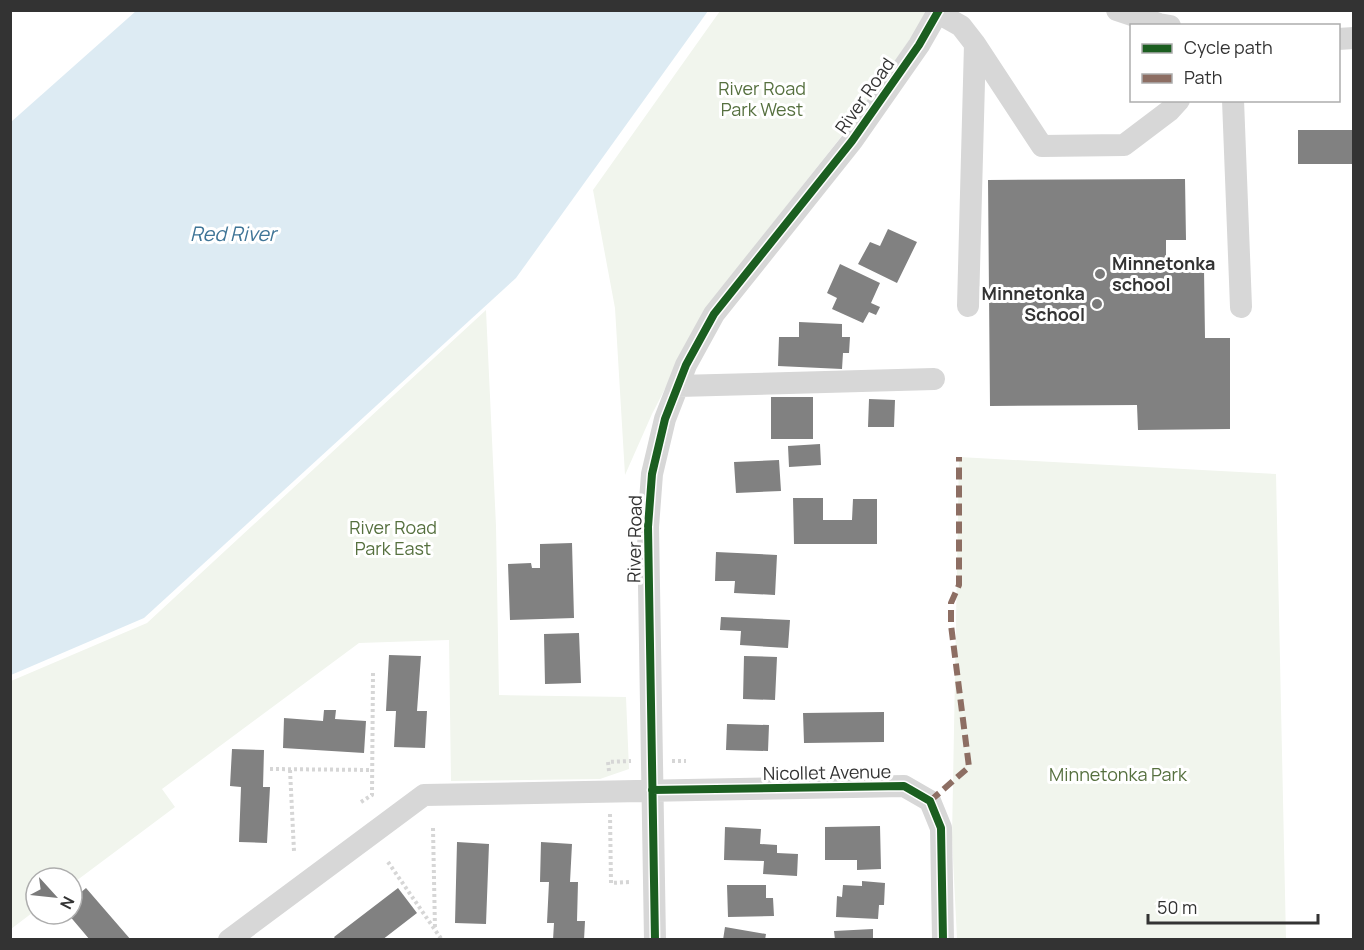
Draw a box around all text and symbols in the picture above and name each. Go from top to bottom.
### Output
legend [1130,24,1340,102]
text: Cycle path [1184,35,1273,59]
street label: River Road [829,53,899,138]
text: Path [1184,65,1222,89]
park label: River Road Park West [718,76,806,121]
water label: Red River [190,220,279,247]
place label: Minnetonka school [1112,251,1215,296]
marker: Minnetonka school [1093,267,1107,281]
place label: Minnetonka School [982,281,1085,326]
marker: Minnetonka School [1090,297,1104,311]
street label: River Road [621,495,647,583]
park label: River Road Park East [349,515,437,560]
street label: Nicollet Avenue [763,759,891,785]
park label: Minnetonka Park [1049,762,1188,786]
north arrow [24,866,84,926]
scale bar [1148,887,1318,925]
text: N [55,893,80,913]
text: 50 m [1157,895,1197,919]

